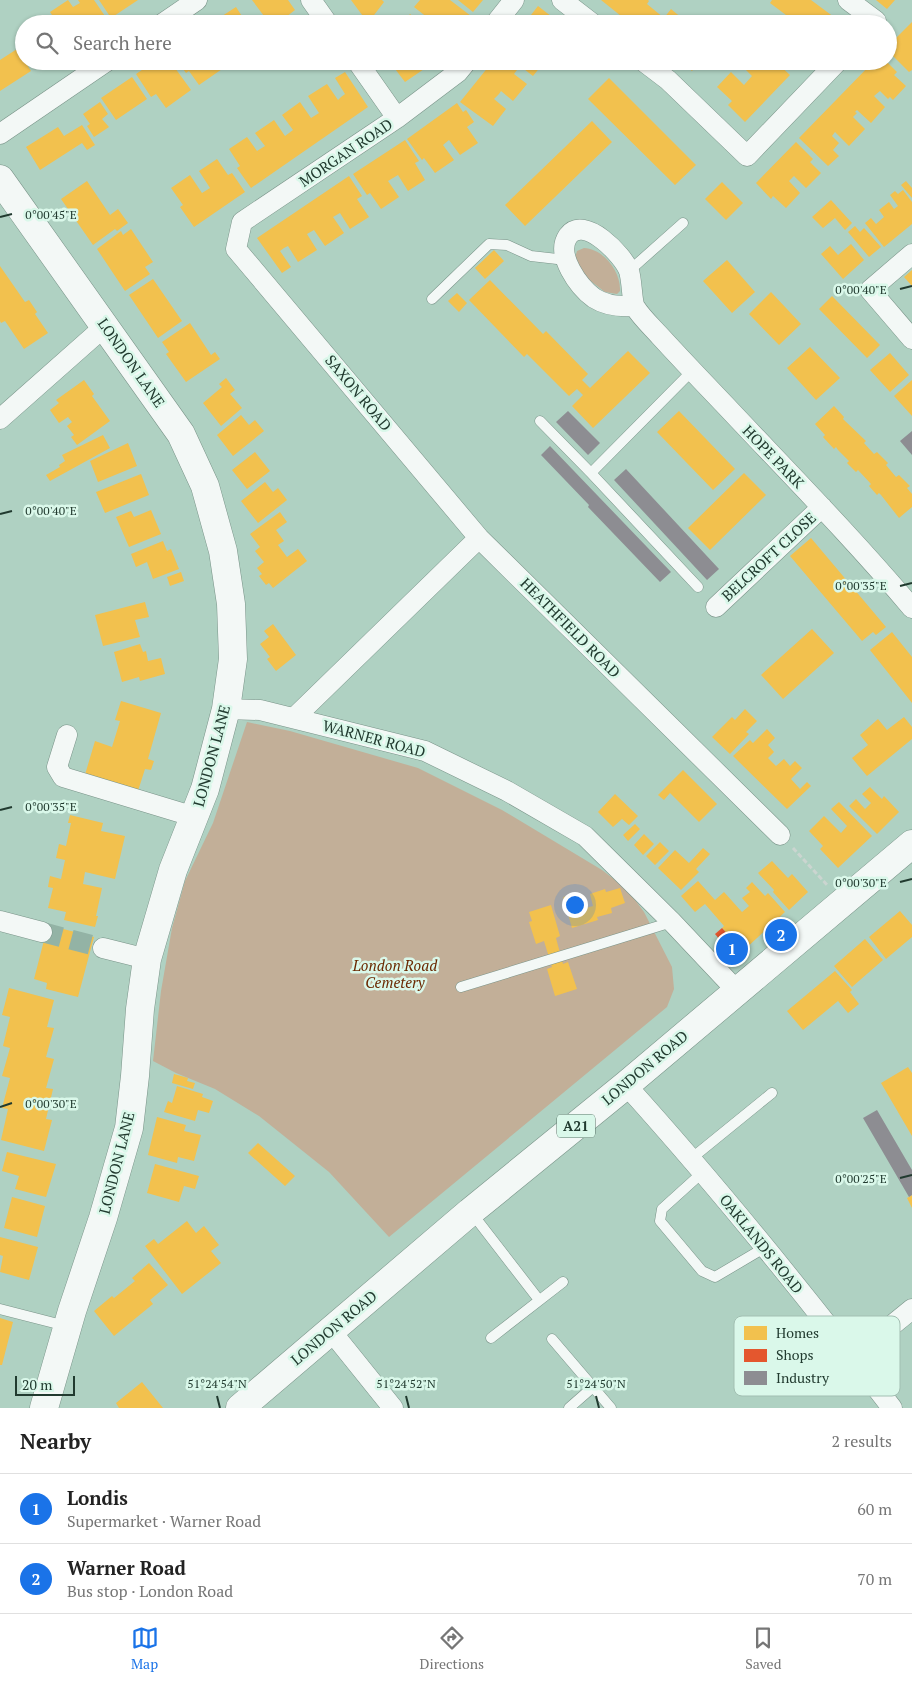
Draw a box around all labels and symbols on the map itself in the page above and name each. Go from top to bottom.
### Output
street label: MORGAN ROAD [295,114,396,191]
text: 0°00'45"E [25,207,77,222]
text: 0°00'40"E [835,282,887,297]
street label: LONDON LANE [94,314,170,411]
street label: SAXON ROAD [321,350,396,435]
street label: HOPE PARK [739,420,809,492]
text: 0°00'40"E [25,503,77,518]
street label: BELCROFT CLOSE [717,507,820,605]
street label: HEATHFIELD ROAD [516,573,625,682]
text: 0°00'35"E [835,578,887,593]
street label: LONDON LANE [188,703,234,809]
street label: WARNER ROAD [321,715,428,761]
text: 0°00'35"E [25,799,77,814]
text: 0°00'30"E [835,875,887,890]
your location [562,892,588,918]
pin: 2 [765,916,797,954]
pin: 1 [716,930,748,968]
park label: London Road Cemetery [352,955,438,992]
street label: LONDON ROAD [597,1025,692,1109]
text: 0°00'30"E [25,1096,77,1111]
street label: LONDON LANE [94,1110,138,1216]
road number: A21 [557,1114,595,1138]
text: 0°00'25"E [835,1171,887,1186]
street label: OAKLANDS ROAD [716,1190,808,1297]
street label: LONDON ROAD [286,1285,381,1369]
legend [734,1316,900,1396]
text: Homes [776,1323,819,1342]
text: Shops [776,1345,813,1364]
text: Industry [776,1368,830,1387]
scale bar [15,1373,75,1396]
text: 51°24'54"N [187,1376,247,1391]
text: 51°24'52"N [376,1376,436,1391]
text: 51°24'50"N [566,1376,626,1391]

